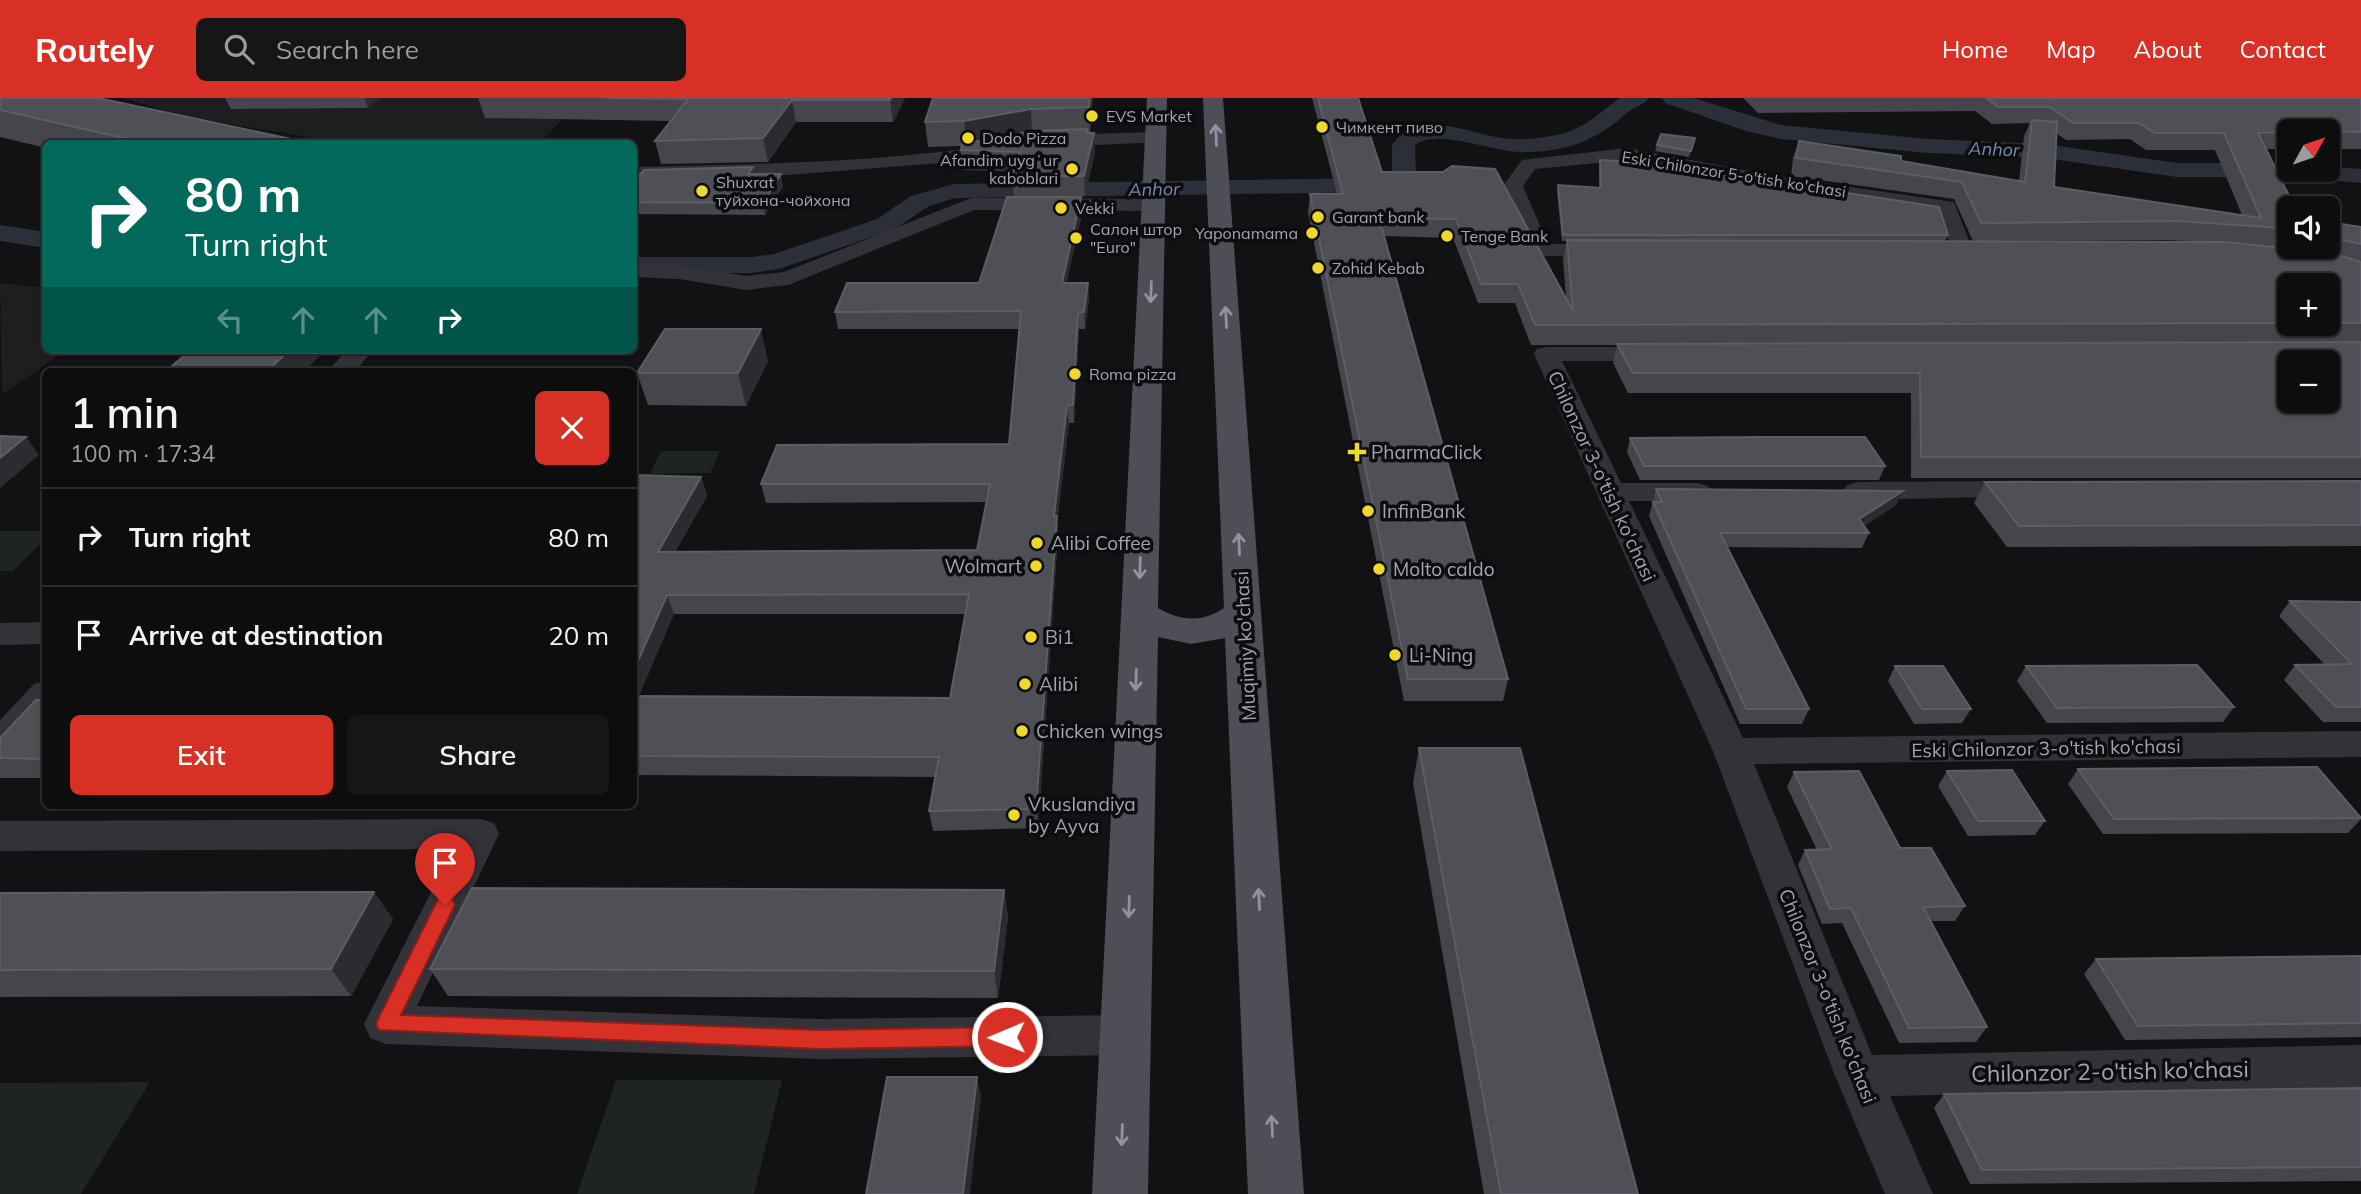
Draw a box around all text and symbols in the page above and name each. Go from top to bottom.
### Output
search box [196,18,686,81]
text: Routely [35,29,154,70]
icon: search [220,30,258,68]
text: Search here [276,33,419,66]
text: Home [1942,34,2008,64]
text: Map [2046,34,2096,64]
text: About [2134,34,2202,64]
text: Contact [2240,34,2326,64]
place label: EVS Market [1106,106,1192,126]
marker: EVS Market [1084,108,1100,124]
place label: Чимкент пиво [1336,117,1443,137]
marker: Чимкент пиво [1314,119,1330,135]
north arrow [2277,119,2340,182]
map controls [2277,119,2340,413]
one-way arrow [1209,124,1222,147]
place label: Dodo Pizza [982,128,1066,148]
marker: Dodo Pizza [960,130,976,146]
water label: Anhor [1967,137,2021,161]
street label: Eski Chilonzor 5-o'tish ko'chasi [1620,146,1848,202]
place label: Afandim uygʻur kaboblari [940,150,1058,188]
marker: Afandim uygʻur kaboblari [1064,161,1080,177]
text: 80 m [185,163,301,224]
icon: right [70,168,161,259]
place label: Shuxrat туйхона-чойхона [716,172,851,210]
water label: Anhor [1127,177,1181,201]
marker: Shuxrat туйхона-чойхона [694,183,710,199]
button: sound [2277,196,2340,259]
place label: Vekki [1075,198,1114,218]
marker: Vekki [1053,200,1069,216]
place label: Garant bank [1332,207,1425,227]
marker: Garant bank [1310,209,1326,225]
place label: Салон штор "Euro" [1090,219,1182,257]
place label: Yaponamama [1194,223,1298,243]
text: Turn right [185,224,328,264]
marker: Yaponamama [1304,225,1320,241]
place label: Tenge Bank [1461,226,1549,246]
marker: Tenge Bank [1439,228,1455,244]
marker: Салон штор "Euro" [1068,230,1084,246]
place label: Zohid Kebab [1332,258,1425,278]
marker: Zohid Kebab [1310,260,1326,276]
button: + [2277,273,2340,336]
one-way arrow [1144,280,1157,303]
icon: left [211,301,249,339]
icon: ahead [284,301,322,339]
icon: ahead [357,301,395,339]
icon: right [430,301,468,339]
one-way arrow [1219,306,1232,328]
button: − [2277,350,2340,413]
place label: Roma pizza [1089,364,1176,384]
marker: Roma pizza [1067,366,1083,382]
street label: Chilonzor 3-o'tish ko'chasi [1543,367,1661,585]
text: 1 min [70,386,179,439]
button: close [535,391,609,465]
text: 100 m · 17:34 [70,439,215,468]
place label: PharmaClick [1371,440,1482,464]
marker: PharmaClick [1349,444,1365,460]
place label: InfinBank [1382,499,1466,523]
marker: InfinBank [1360,503,1376,519]
icon: right [70,518,108,556]
text: Turn right [129,521,250,554]
text: 80 m [548,521,609,554]
place label: Alibi Coffee [1051,531,1151,555]
one-way arrow [1232,533,1245,556]
marker: Alibi Coffee [1029,535,1045,551]
place label: Wolmart [944,554,1022,578]
one-way arrow [1133,557,1146,580]
place label: Molto caldo [1393,557,1495,581]
marker: Wolmart [1028,558,1044,574]
marker: Molto caldo [1371,561,1387,577]
street label: Muqimiy ko'chasi [1229,571,1261,721]
icon: arrive [70,616,108,654]
text: Arrive at destination [129,619,384,652]
text: 20 m [548,619,609,652]
place label: Bi1 [1045,625,1074,649]
marker: Bi1 [1023,629,1039,645]
place label: Li-Ning [1409,643,1473,667]
marker: Li-Ning [1387,647,1403,663]
one-way arrow [1130,668,1143,691]
place label: Alibi [1039,672,1078,696]
marker: Alibi [1017,676,1033,692]
button: Exit [70,715,333,795]
button: Share [347,715,609,795]
place label: Chicken wings [1036,719,1163,743]
marker: Chicken wings [1014,723,1030,739]
street label: Eski Chilonzor 3-o'tish ko'chasi [1911,734,2181,762]
place label: Vkuslandiya by Ayva [1028,792,1136,838]
marker: Vkuslandiya by Ayva [1006,807,1022,823]
pin [415,833,475,905]
icon: arrive [426,844,464,882]
street label: Chilonzor 3-o'tish ko'chasi [1774,885,1882,1107]
one-way arrow [1252,888,1265,910]
one-way arrow [1123,895,1136,918]
position arrow [970,1000,1044,1074]
street label: Chilonzor 2-o'tish ko'chasi [1971,1054,2249,1088]
one-way arrow [1265,1115,1278,1138]
one-way arrow [1116,1123,1129,1146]

